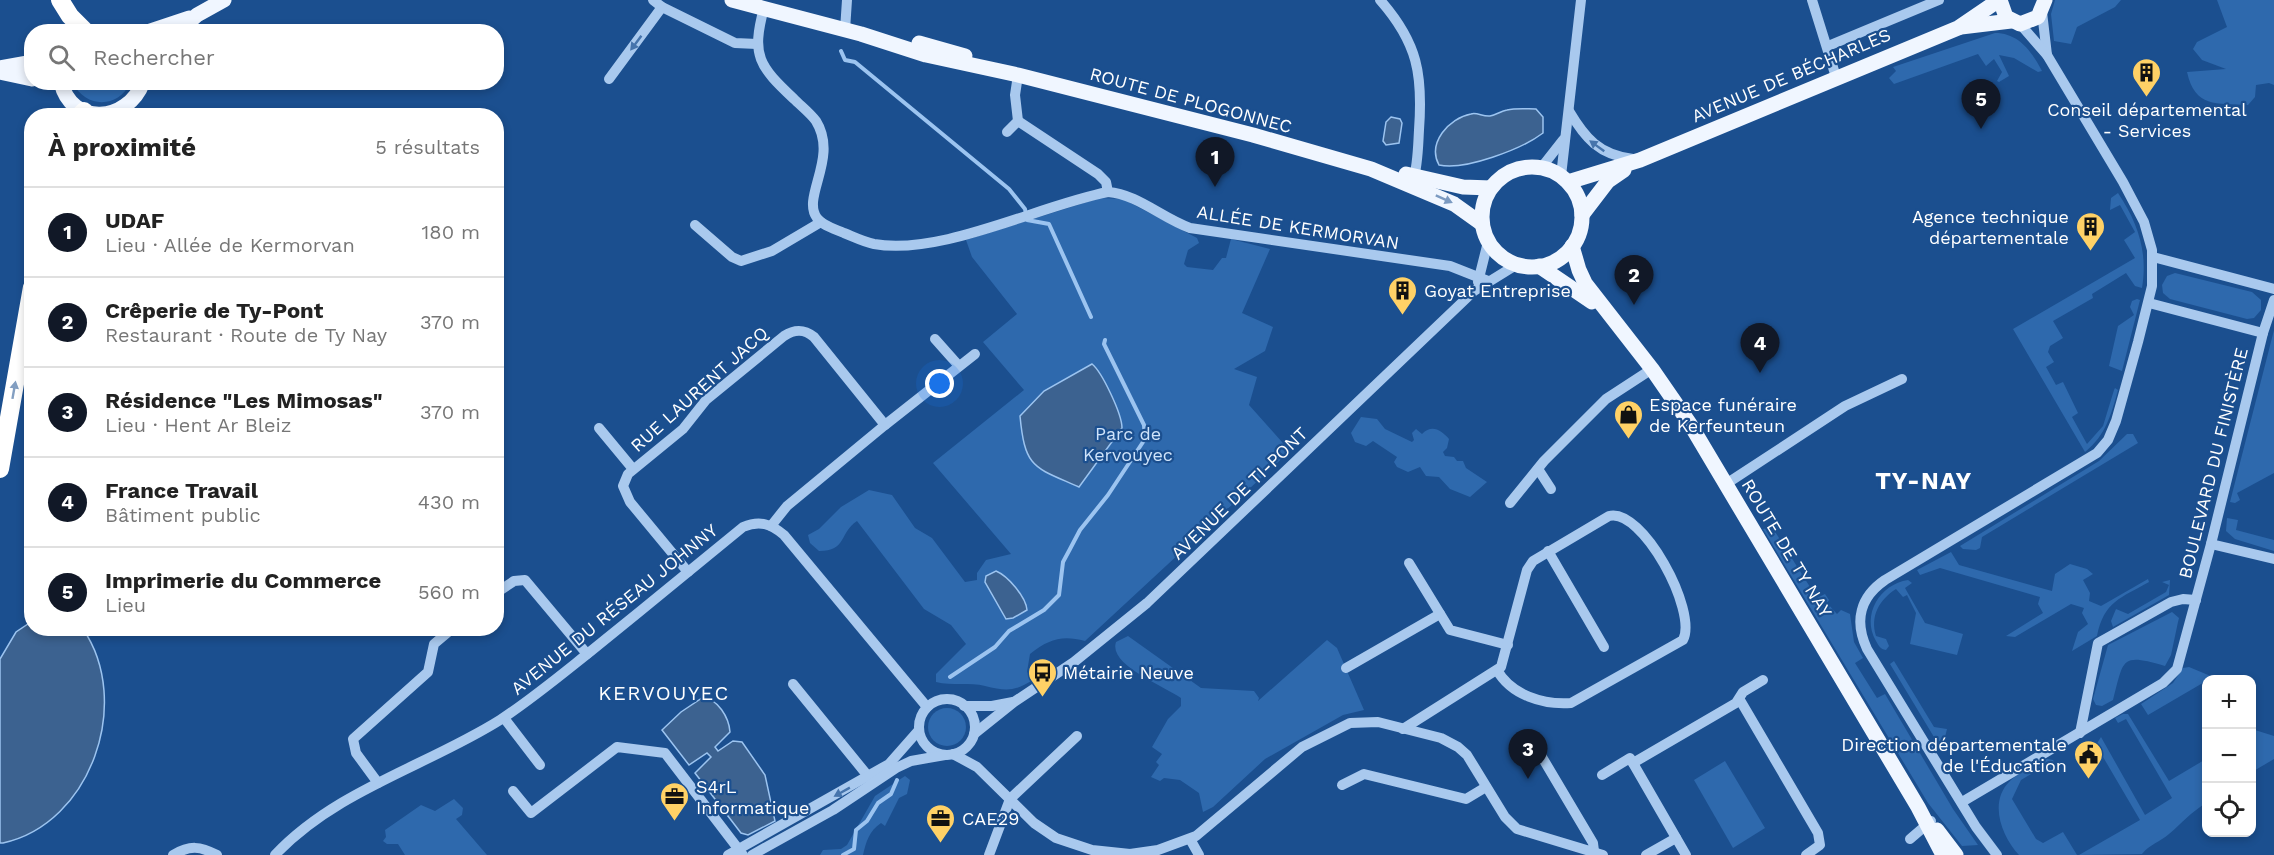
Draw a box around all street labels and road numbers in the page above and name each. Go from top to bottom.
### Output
street label: AVENUE DE BÉCHARLES [1688,23,1894,127]
street label: ROUTE DE PLOGONNEC [1088,63,1294,137]
street label: ALLÉE DE KERMORVAN [1195,201,1401,253]
street label: RUE LAURENT JACQ [626,322,772,456]
street label: BOULEVARD DU FINISTÈRE [2174,345,2252,581]
street label: AVENUE DE TI-PONT [1166,422,1312,564]
street label: ROUTE DE TY NAY [1737,475,1837,621]
street label: AVENUE DU RÉSEAU JOHNNY [507,519,722,699]

